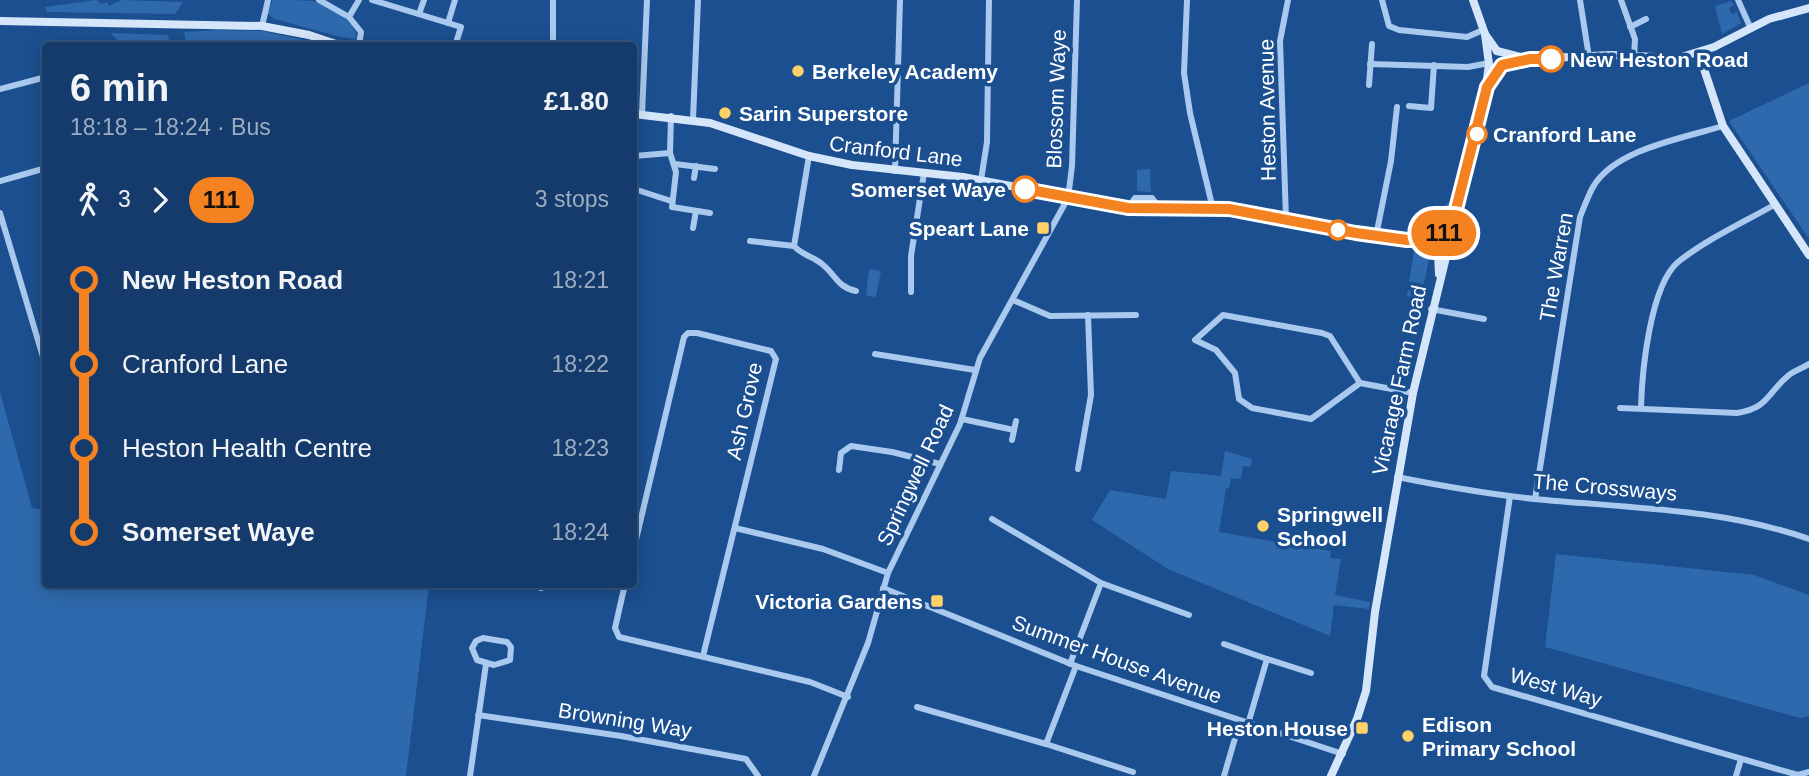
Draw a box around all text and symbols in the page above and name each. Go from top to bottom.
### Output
street label: Blossom Waye [1042,29,1070,169]
street label: Heston Avenue [1254,39,1280,181]
marker: New Heston Road [1538,46,1564,72]
place label: New Heston Road [1570,48,1749,71]
place label: Berkeley Academy [812,60,998,83]
marker: Berkeley Academy [790,63,806,79]
text: 6 min [70,67,169,109]
text: £1.80 [544,86,609,116]
place label: Sarin Superstore [739,102,908,125]
marker: Sarin Superstore [717,105,733,121]
text: 18:18 – 18:24 · Bus [70,114,271,140]
place label: Cranford Lane [1493,123,1637,146]
marker: Cranford Lane [1467,124,1487,144]
street label: Cranford Lane [828,131,964,171]
marker: Somerset Waye [1012,176,1038,202]
place label: Somerset Waye [850,178,1006,201]
icon: walk [70,181,108,219]
icon: forward [141,181,179,219]
text: 3 [118,186,131,212]
text: 111 [203,186,240,213]
text: 3 stops [535,186,609,212]
line badge: 111 [1404,210,1484,256]
street label: The Warren [1535,211,1577,323]
place label: Speart Lane [909,217,1029,240]
text: 111 [1425,219,1463,246]
marker: Speart Lane [1035,220,1051,236]
unlabelled marker [1328,220,1348,240]
text: New Heston Road [122,265,343,295]
text: 18:21 [551,267,609,293]
street label: Vicarage Farm Road [1368,283,1430,477]
text: Cranford Lane [122,349,288,379]
text: 18:22 [551,351,609,377]
street label: Ash Grove [722,360,766,462]
street label: Springwell Road [872,401,958,549]
text: Heston Health Centre [122,433,372,463]
text: 18:23 [551,435,609,461]
street label: The Crossways [1532,469,1678,505]
place label: Springwell School [1277,503,1383,550]
text: Somerset Waye [122,517,315,547]
marker: Springwell School [1255,518,1271,534]
text: 18:24 [551,519,609,545]
place label: Victoria Gardens [755,590,923,613]
marker: Victoria Gardens [929,593,945,609]
street label: Summer House Avenue [1009,610,1225,708]
street label: West Way [1507,663,1605,711]
street label: Browning Way [557,698,694,742]
place label: Edison Primary School [1422,713,1576,760]
place label: Heston House [1207,717,1348,740]
marker: Heston House [1354,720,1370,736]
marker: Edison Primary School [1400,728,1416,744]

